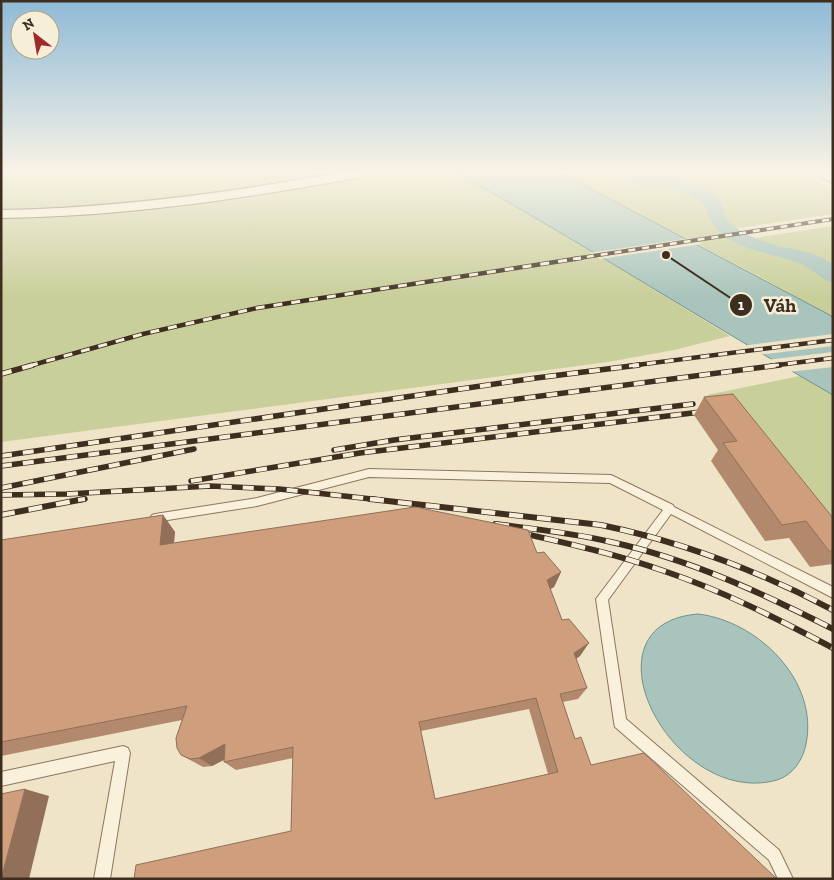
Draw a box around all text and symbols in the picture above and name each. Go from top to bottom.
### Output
north arrow [10,10,60,60]
text: N [20,14,38,34]
callout: Váh [729,288,806,322]
text: Váh [764,294,796,317]
text: 1 [738,296,744,314]

